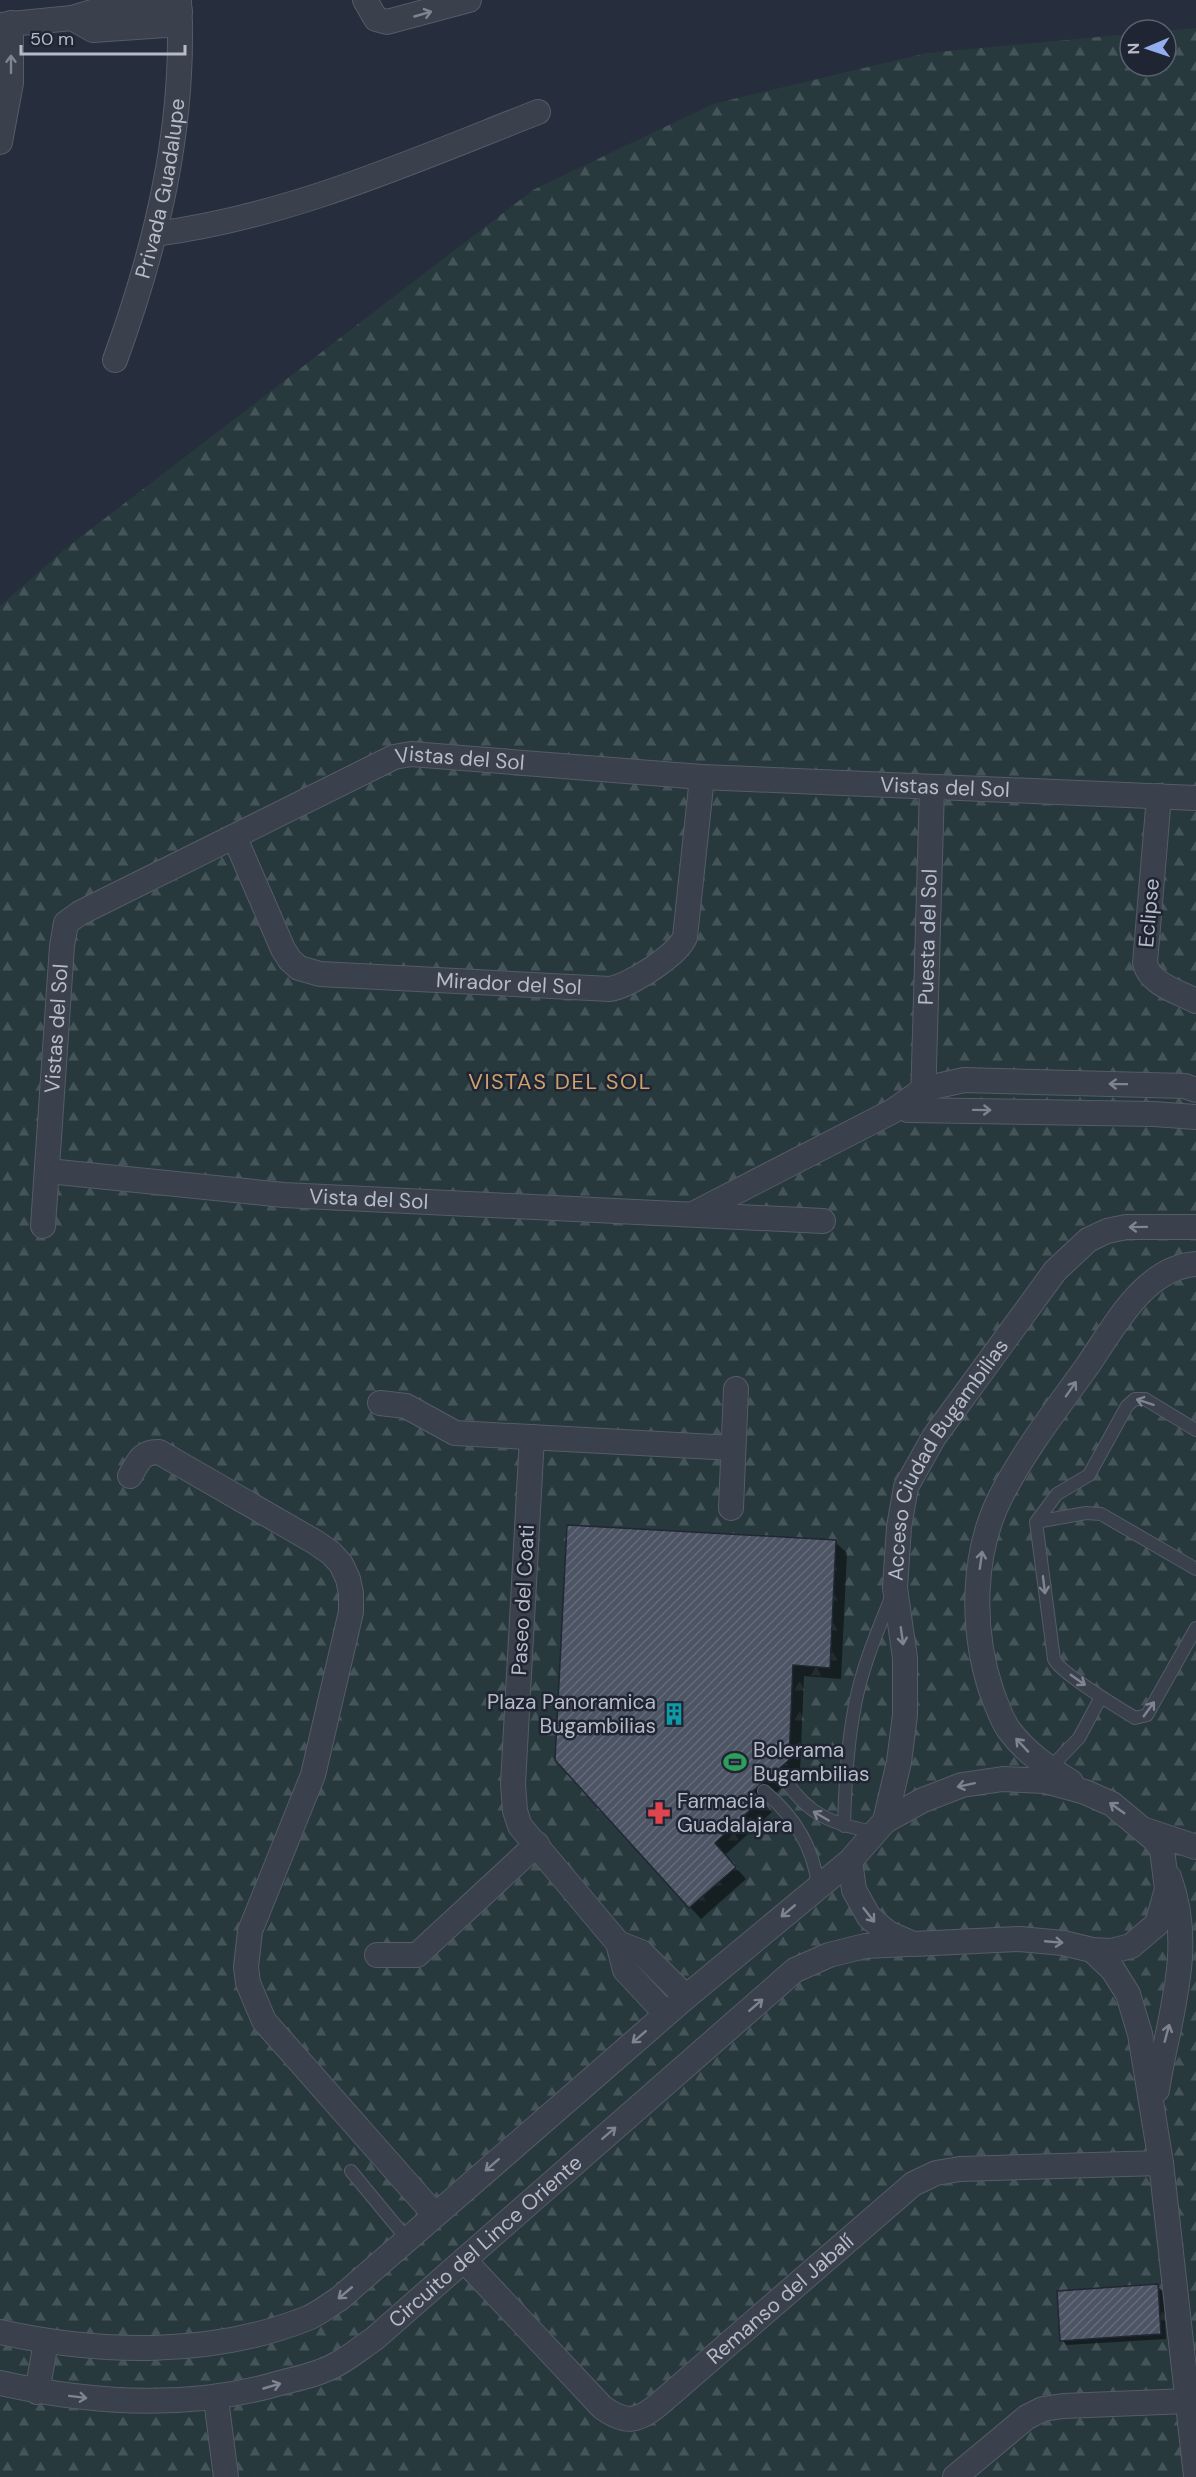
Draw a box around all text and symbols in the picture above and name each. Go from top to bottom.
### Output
one-way arrow [413,8,432,19]
scale bar [21,18,184,56]
north arrow [1118,18,1178,78]
text: 50 m [30,27,74,51]
text: N [1123,42,1144,55]
one-way arrow [5,54,17,74]
street label: Privada Guadalupe [129,97,191,282]
street label: Vistas del Sol [393,740,526,777]
street label: Vistas del Sol [879,771,1010,804]
street label: Puesta del Sol [912,869,944,1006]
street label: Eclipse [1132,877,1166,949]
street label: Vistas del Sol [38,963,75,1094]
street label: Mirador del Sol [435,966,582,1002]
district label: VISTAS DEL SOL [468,1067,652,1096]
one-way arrow [1108,1078,1128,1090]
one-way arrow [971,1104,991,1116]
street label: Vista del Sol [308,1182,429,1216]
one-way arrow [1128,1221,1148,1233]
street label: Acceso Ciudad Bugambilias [882,1333,1015,1582]
one-way arrow [1065,1382,1077,1398]
one-way arrow [1136,1396,1155,1407]
street label: Paseo del Coati [505,1524,541,1676]
one-way arrow [976,1551,987,1570]
one-way arrow [1039,1575,1050,1595]
one-way arrow [896,1625,907,1645]
one-way arrow [1070,1674,1086,1686]
place label: Plaza Panoramica Bugambilias [487,1688,656,1740]
building icon: Plaza Panoramica Bugambilias [661,1701,687,1727]
one-way arrow [1143,1701,1155,1717]
place label: Bolerama Bugambilias [753,1736,869,1788]
one-way arrow [1015,1737,1029,1752]
sports icon: Bolerama Bugambilias [722,1749,748,1775]
one-way arrow [957,1780,976,1791]
place label: Farmacia Guadalajara [677,1787,793,1839]
pharmacy icon: Farmacia Guadalajara [646,1800,672,1826]
one-way arrow [1109,1802,1125,1814]
one-way arrow [813,1809,830,1821]
one-way arrow [780,1905,796,1918]
one-way arrow [863,1907,876,1923]
one-way arrow [1043,1937,1063,1948]
one-way arrow [748,1998,763,2012]
one-way arrow [1162,2023,1174,2042]
one-way arrow [632,2030,647,2044]
one-way arrow [601,2126,616,2140]
street label: Circuito del Lince Oriente [383,2149,588,2334]
one-way arrow [485,2158,500,2172]
street label: Remanso del Jabalí [701,2227,860,2371]
one-way arrow [338,2286,353,2300]
one-way arrow [262,2380,281,2391]
one-way arrow [68,2392,88,2403]

